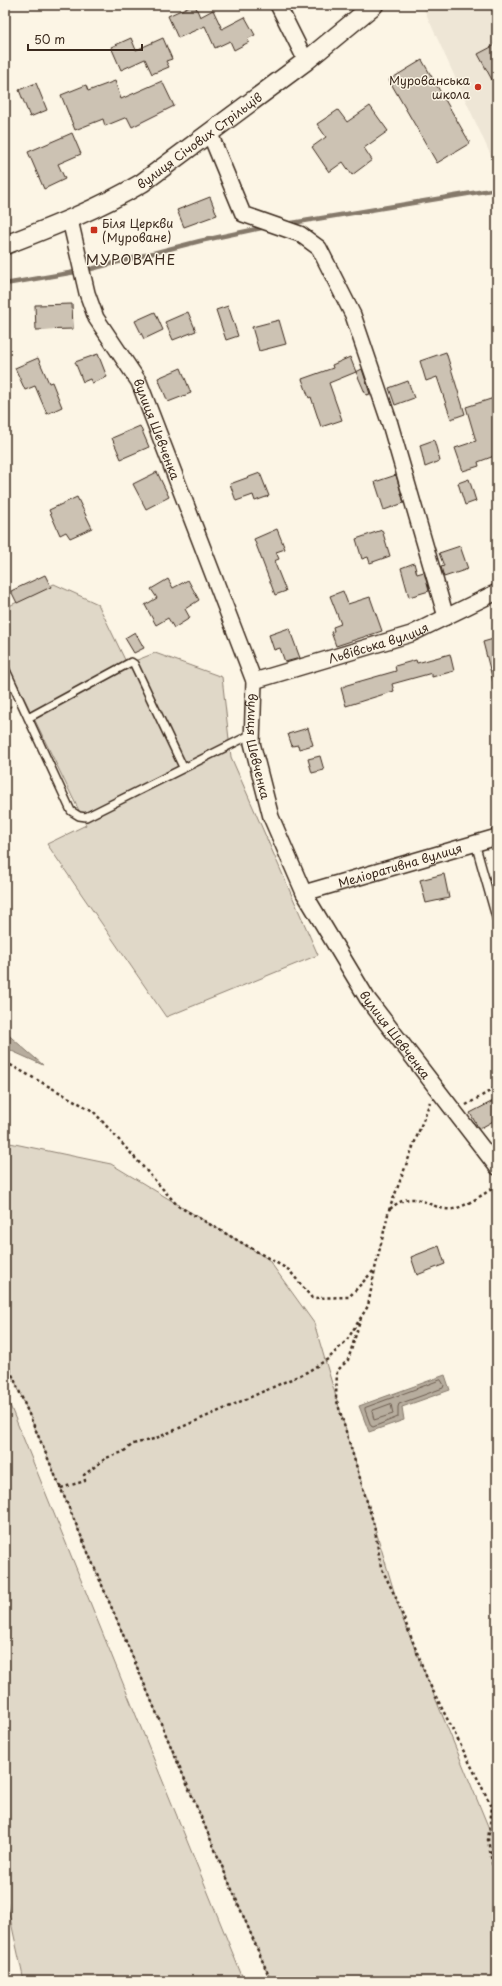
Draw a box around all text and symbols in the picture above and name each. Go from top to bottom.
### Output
scale bar [28,26,142,52]
text: 50 m [34,30,65,48]
place label: Мурованська школа [389,71,471,103]
marker: Мурованська школа [473,82,483,92]
street label: вулиця Січових Стрільців [134,88,266,193]
place label: Біля Церкви (Муроване) [102,214,173,246]
marker: Біля Церкви (Муроване) [89,225,99,235]
district label: МУРОВАНЕ [86,249,176,270]
street label: вулиця Шевченка [129,376,185,483]
street label: Львівська вулиця [326,618,431,667]
street label: вулиця Шевченка [242,693,275,801]
street label: Меліоративна вулиця [336,839,464,892]
street label: вулиця Шевченка [356,987,435,1083]

